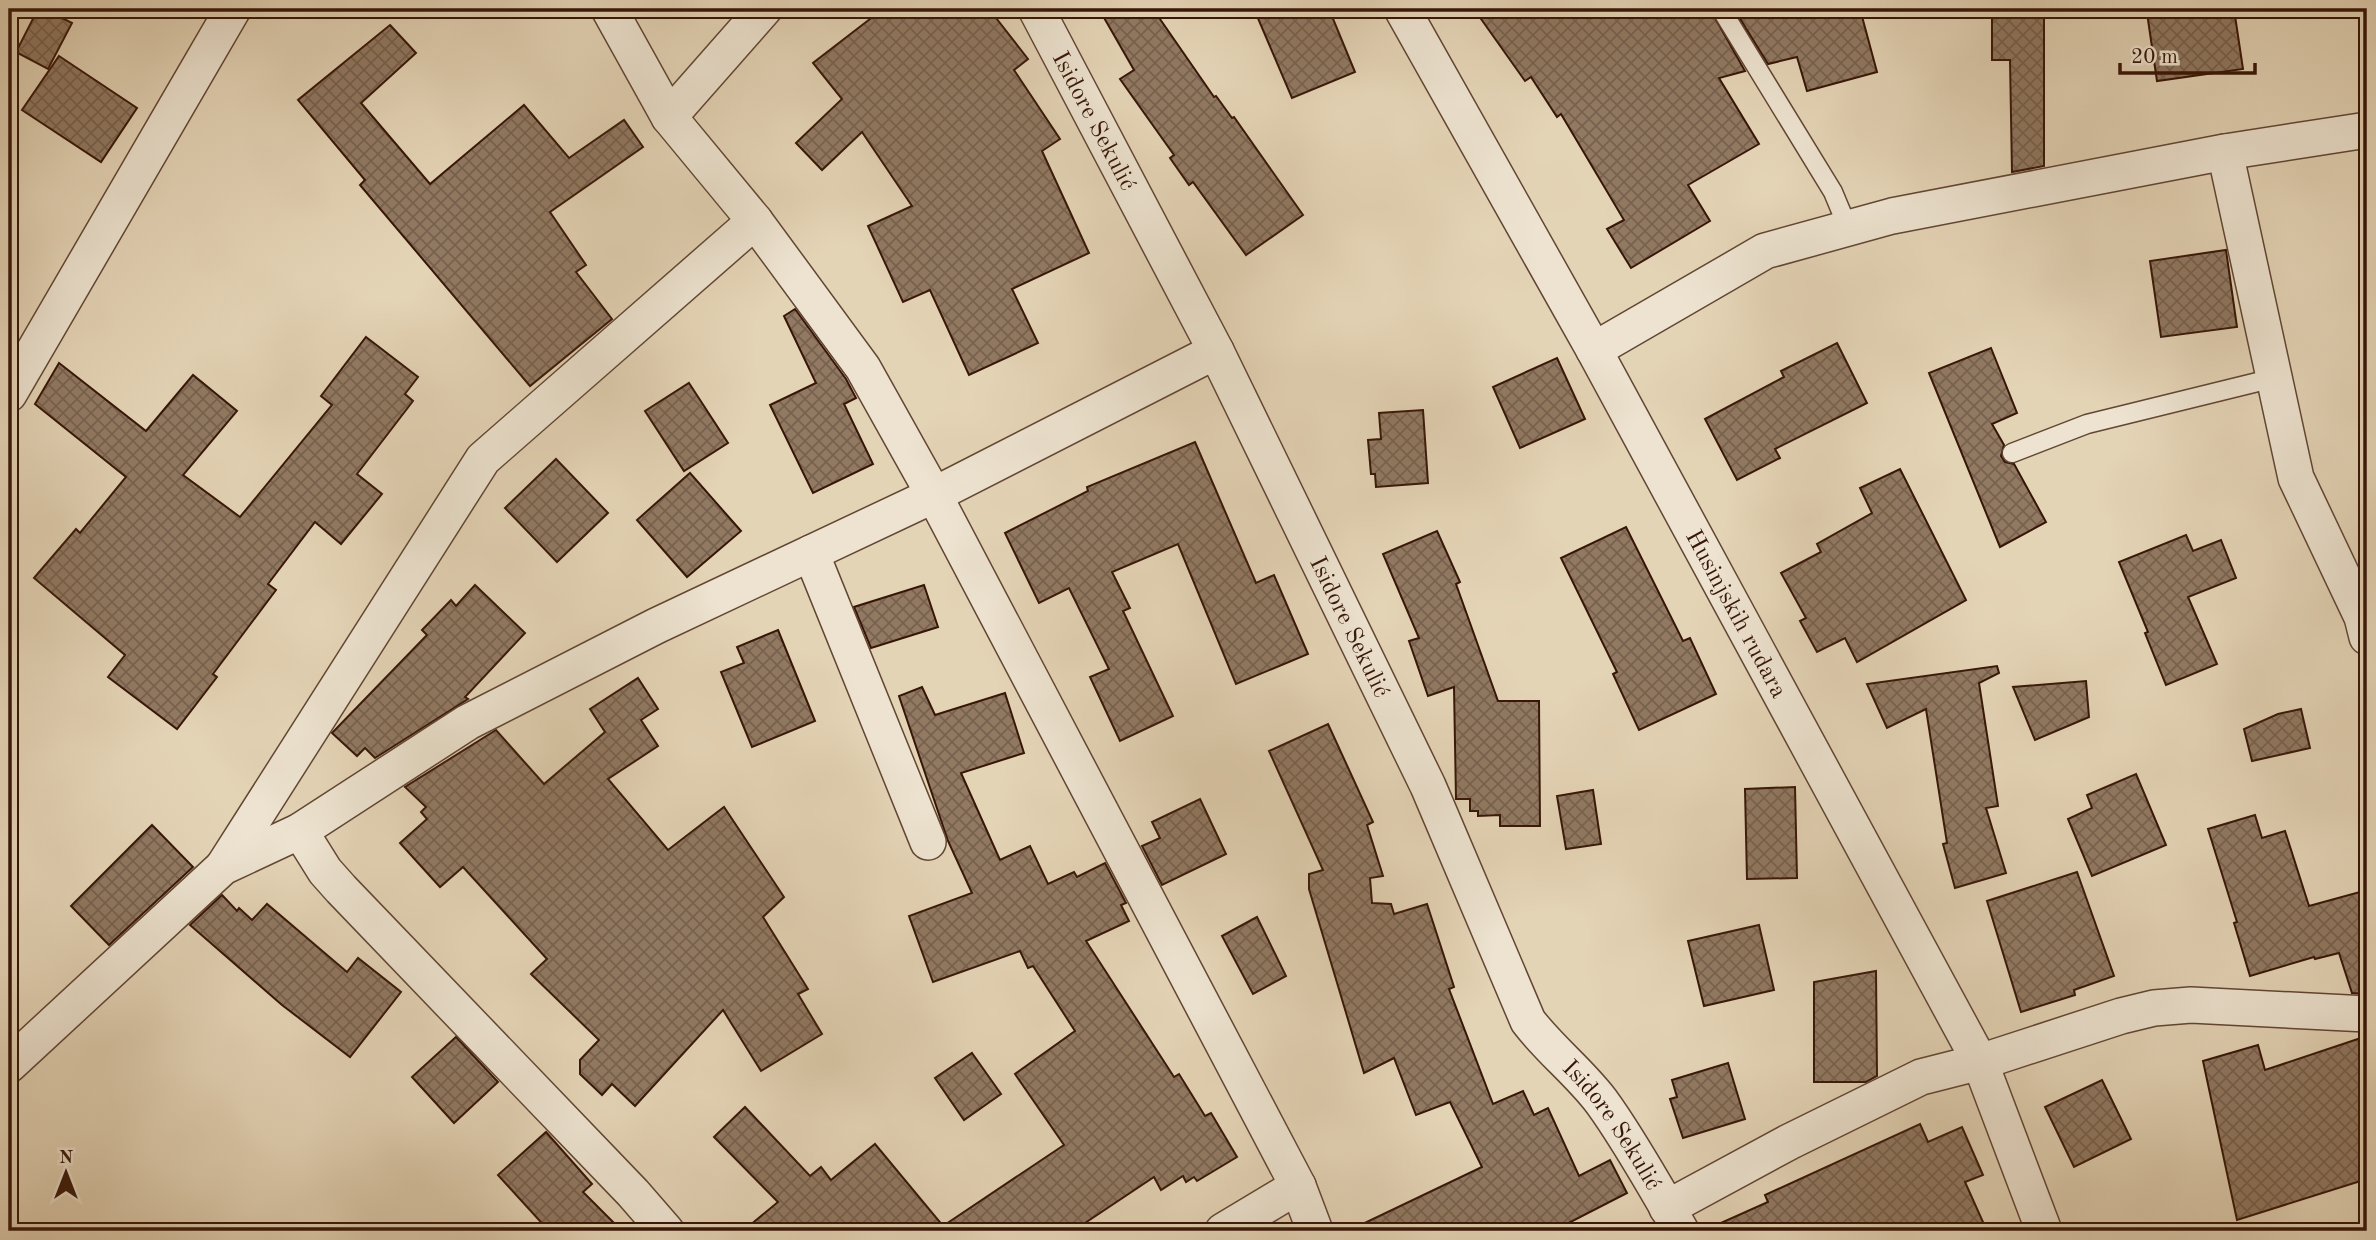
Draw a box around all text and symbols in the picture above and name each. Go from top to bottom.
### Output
scale bar [2120,32,2255,76]
text: 20 m [2131,47,2178,68]
street label: Isidore Sekulić [1047,48,1139,195]
street label: Husinjskih rudara [1680,526,1790,703]
street label: Isidore Sekulić [1304,553,1393,701]
street label: Isidore Sekulić [1557,1056,1664,1195]
north arrow [32,1138,102,1208]
text: N [59,1149,74,1168]

